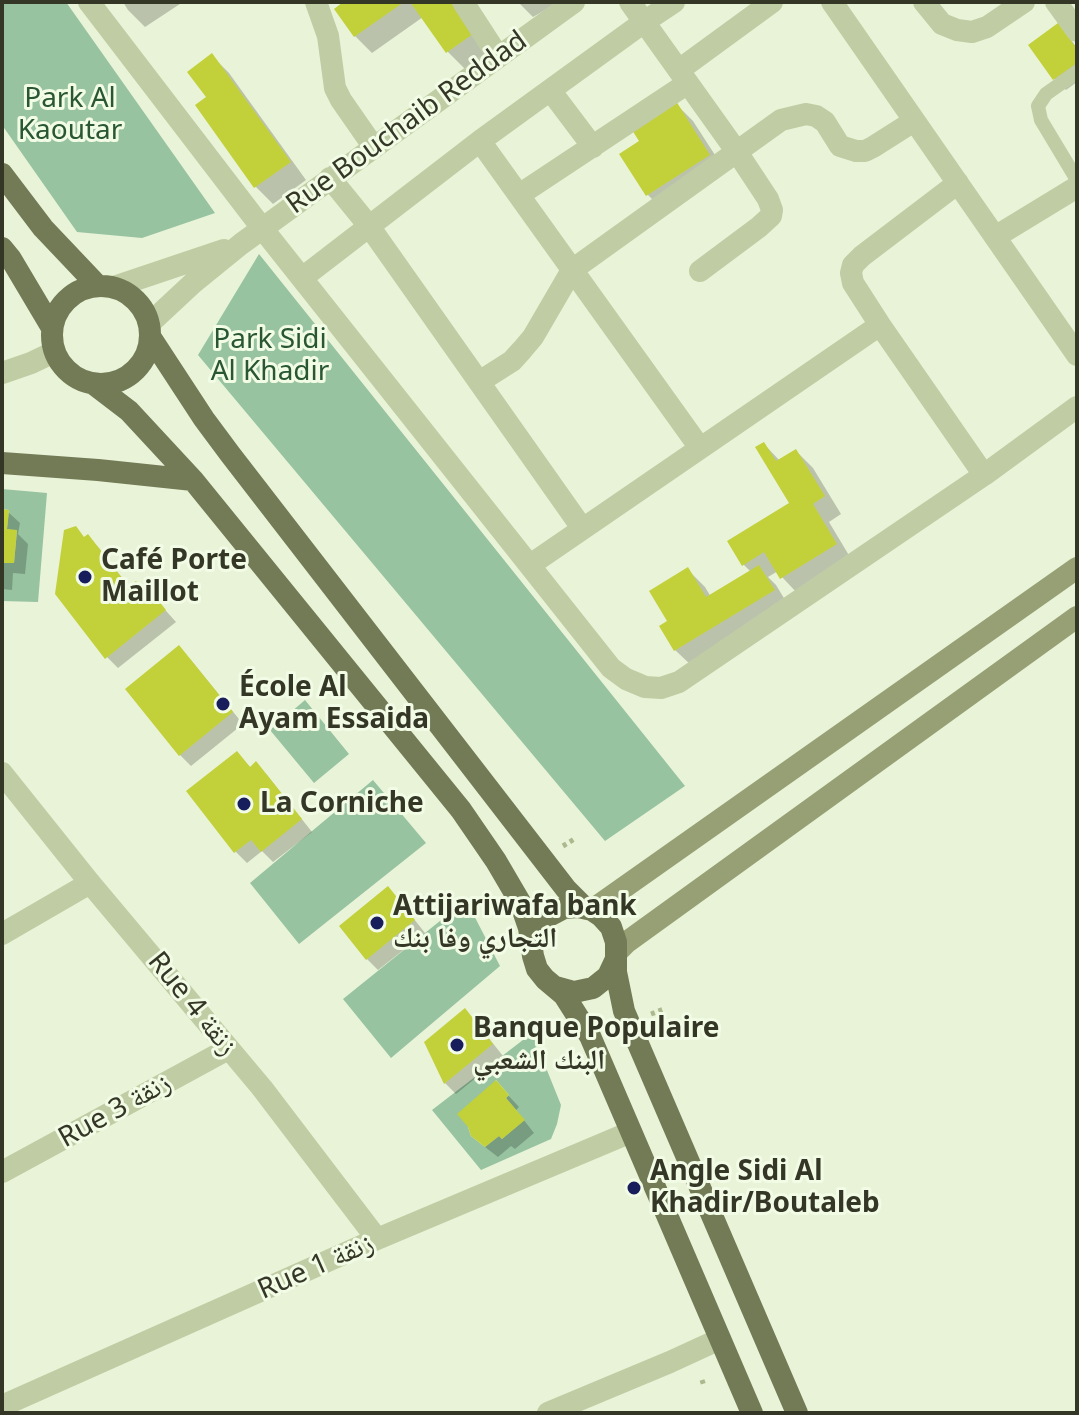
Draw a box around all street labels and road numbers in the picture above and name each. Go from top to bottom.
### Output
street label: Rue Bouchaib Reddad [280,24,534,222]
street label: Rue 4 زنقة [140,946,244,1062]
street label: Rue 3 زنقة [53,1066,177,1156]
street label: Rue 1 زنقة [253,1227,379,1307]

